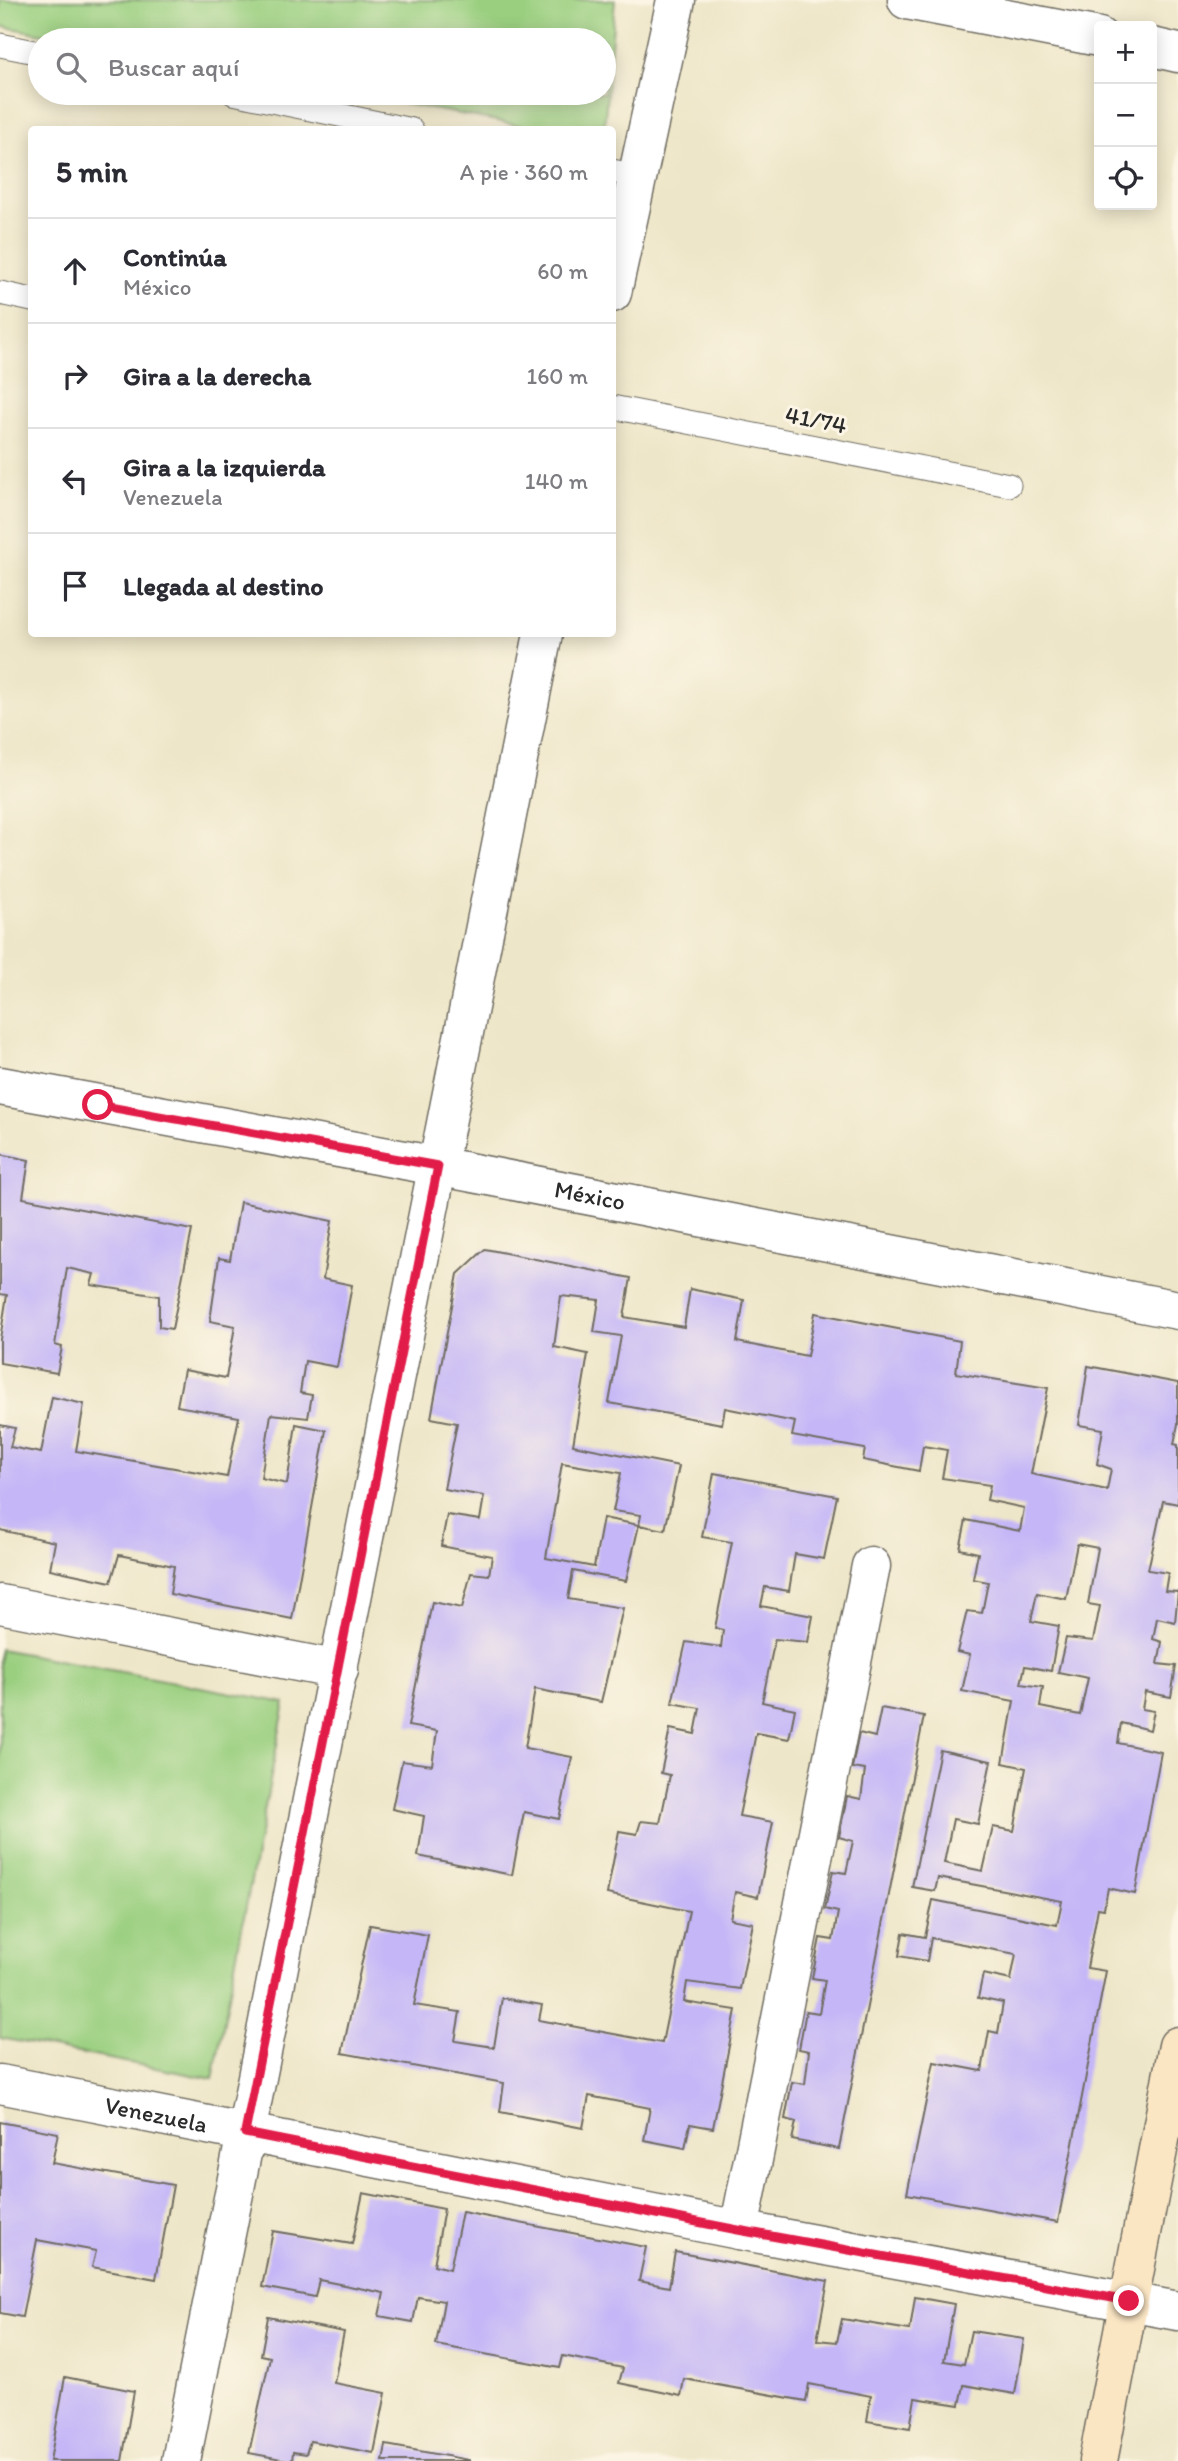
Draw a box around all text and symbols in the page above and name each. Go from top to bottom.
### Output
map controls [1094,21,1157,210]
button: + [1094,21,1157,84]
search box [28,28,616,105]
icon: search [52,48,90,86]
text: Buscar aquí [108,51,239,83]
button: − [1094,84,1157,147]
button: locate [1094,147,1157,210]
text: 5 min [56,153,127,190]
text: A pie · 360 m [460,158,588,186]
text: Continúa [123,241,227,273]
icon: ahead [56,252,94,290]
text: 60 m [537,257,588,285]
text: México [123,273,191,301]
icon: right [56,357,94,395]
text: Gira a la derecha [123,360,311,392]
text: 160 m [526,362,588,390]
street label: 41/74 [783,399,849,440]
text: Gira a la izquierda [123,451,326,483]
icon: left [56,462,94,500]
text: 140 m [525,467,588,495]
text: Venezuela [123,483,223,511]
icon: arrive [56,567,94,605]
text: Llegada al destino [123,570,324,602]
route start [82,1089,113,1120]
street label: México [552,1174,628,1216]
street label: Venezuela [102,2090,210,2139]
route end [1113,2285,1144,2316]

